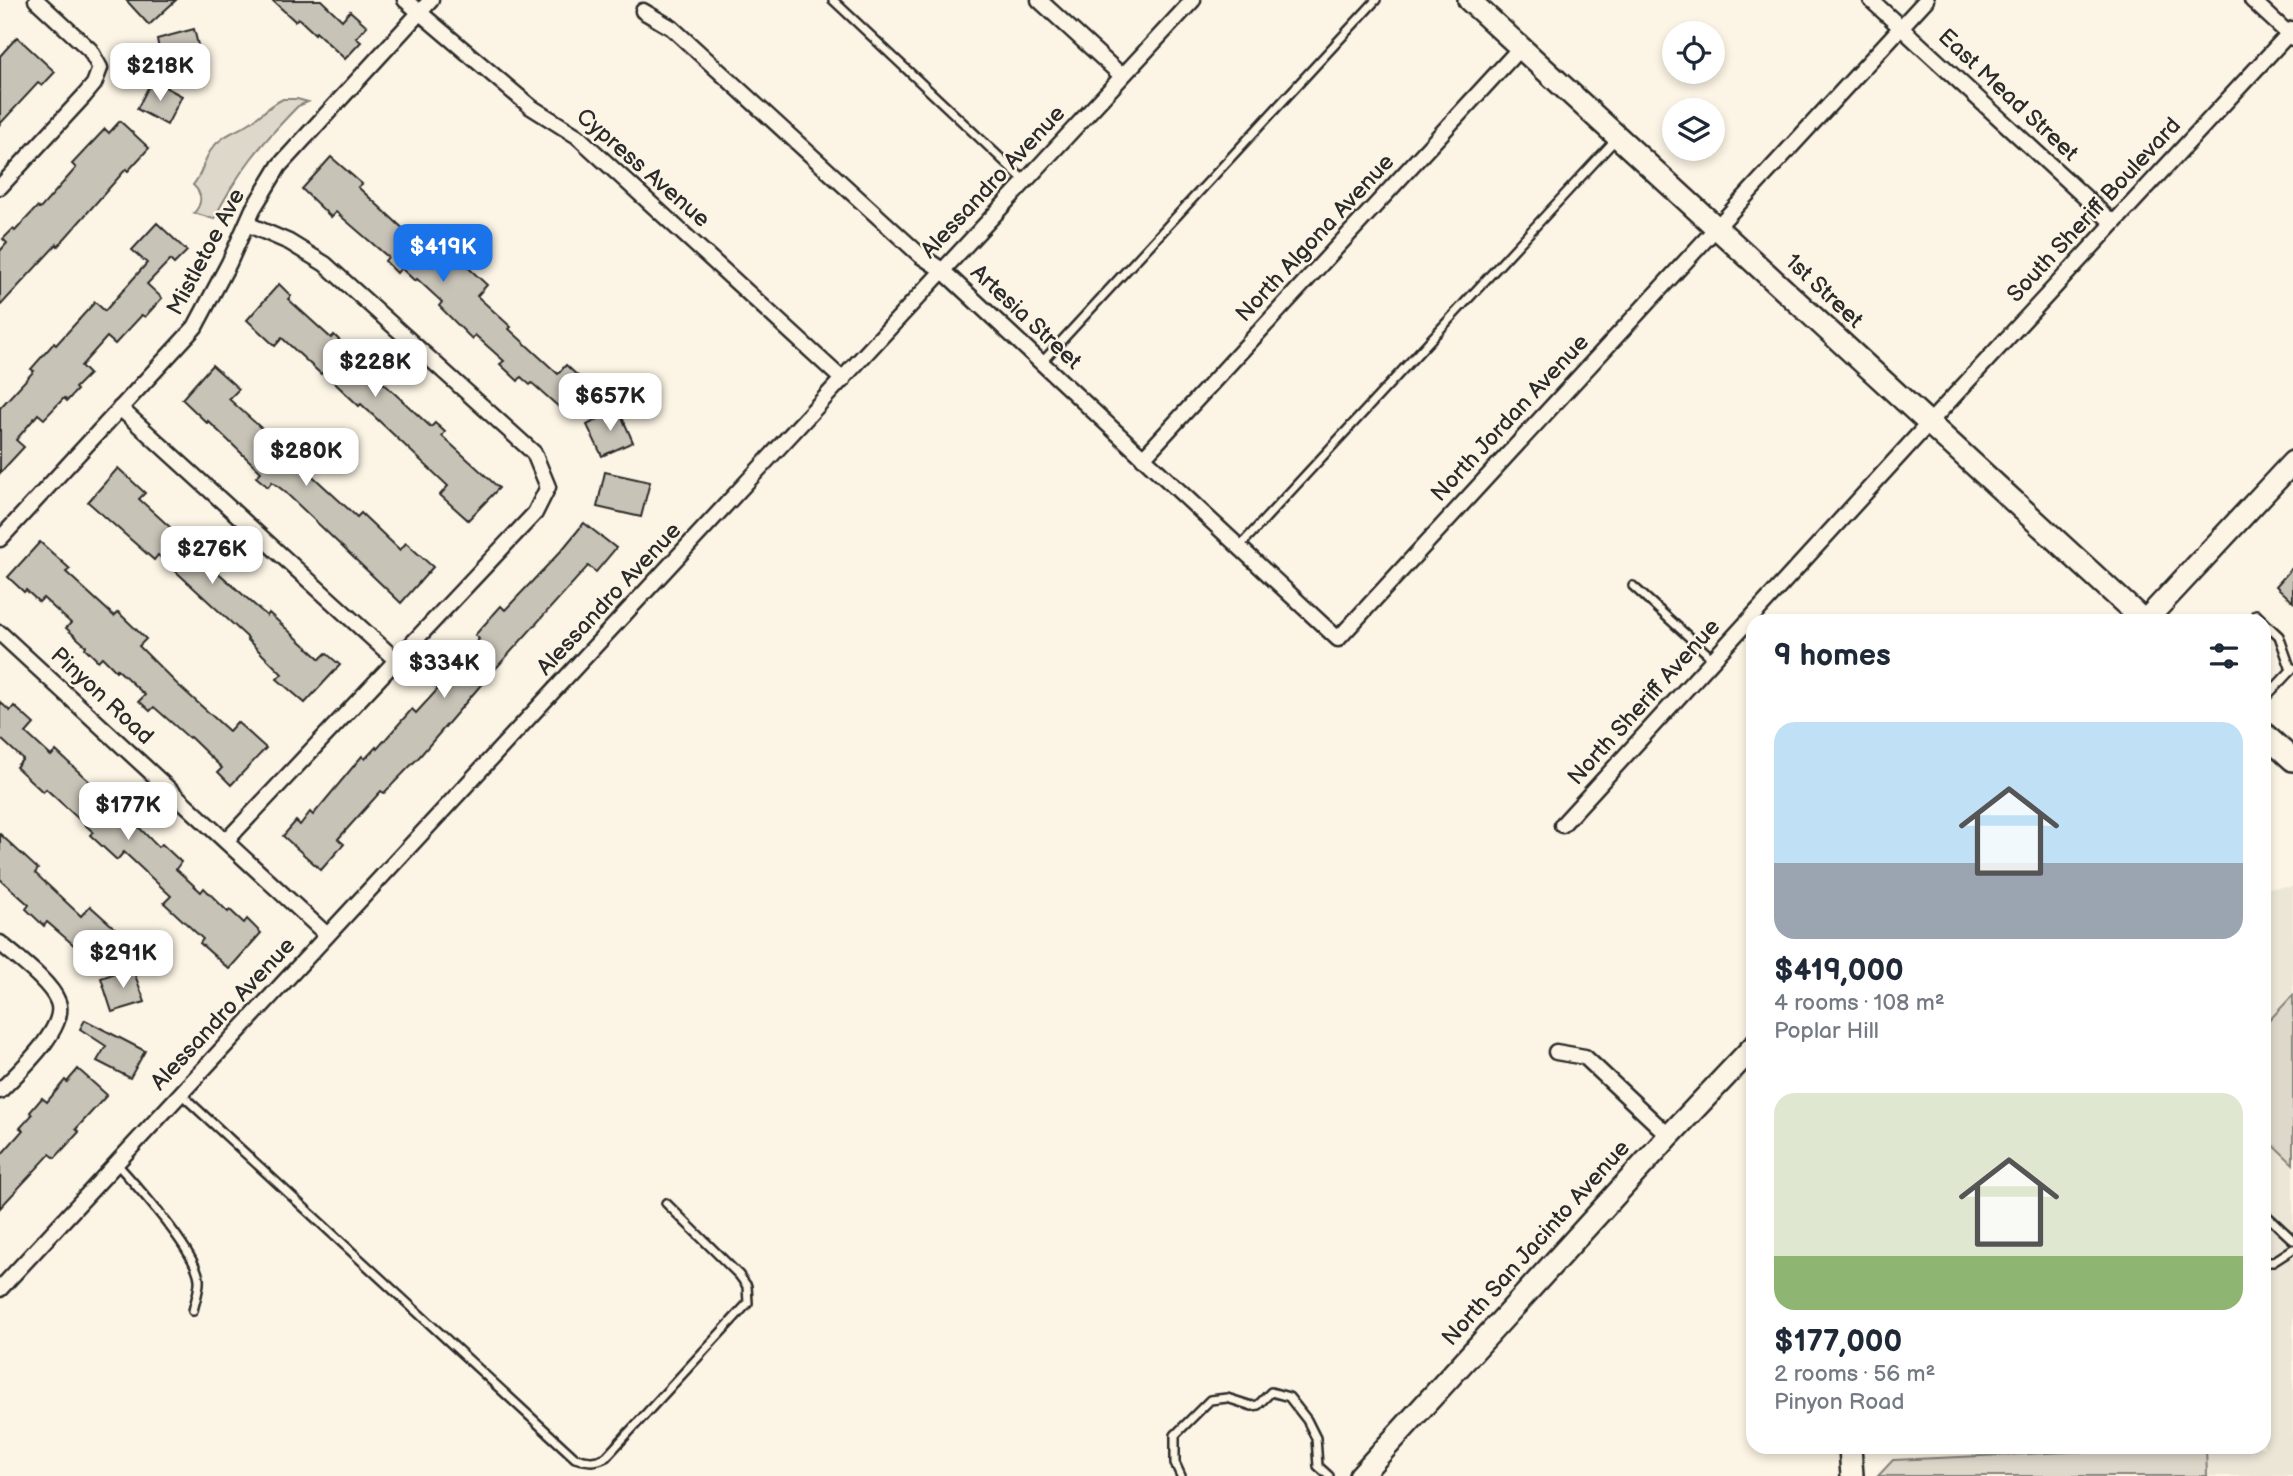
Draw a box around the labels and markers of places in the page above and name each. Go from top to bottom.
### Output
pin: $218K [111,43,209,103]
pin: $419K [394,224,492,284]
pin: $228K [326,340,424,399]
pin: $657K [561,374,659,433]
pin: $280K [257,428,355,488]
pin: $276K [163,526,261,586]
pin: $334K [395,640,493,700]
pin: $177K [79,782,177,842]
pin: $291K [74,930,172,990]

